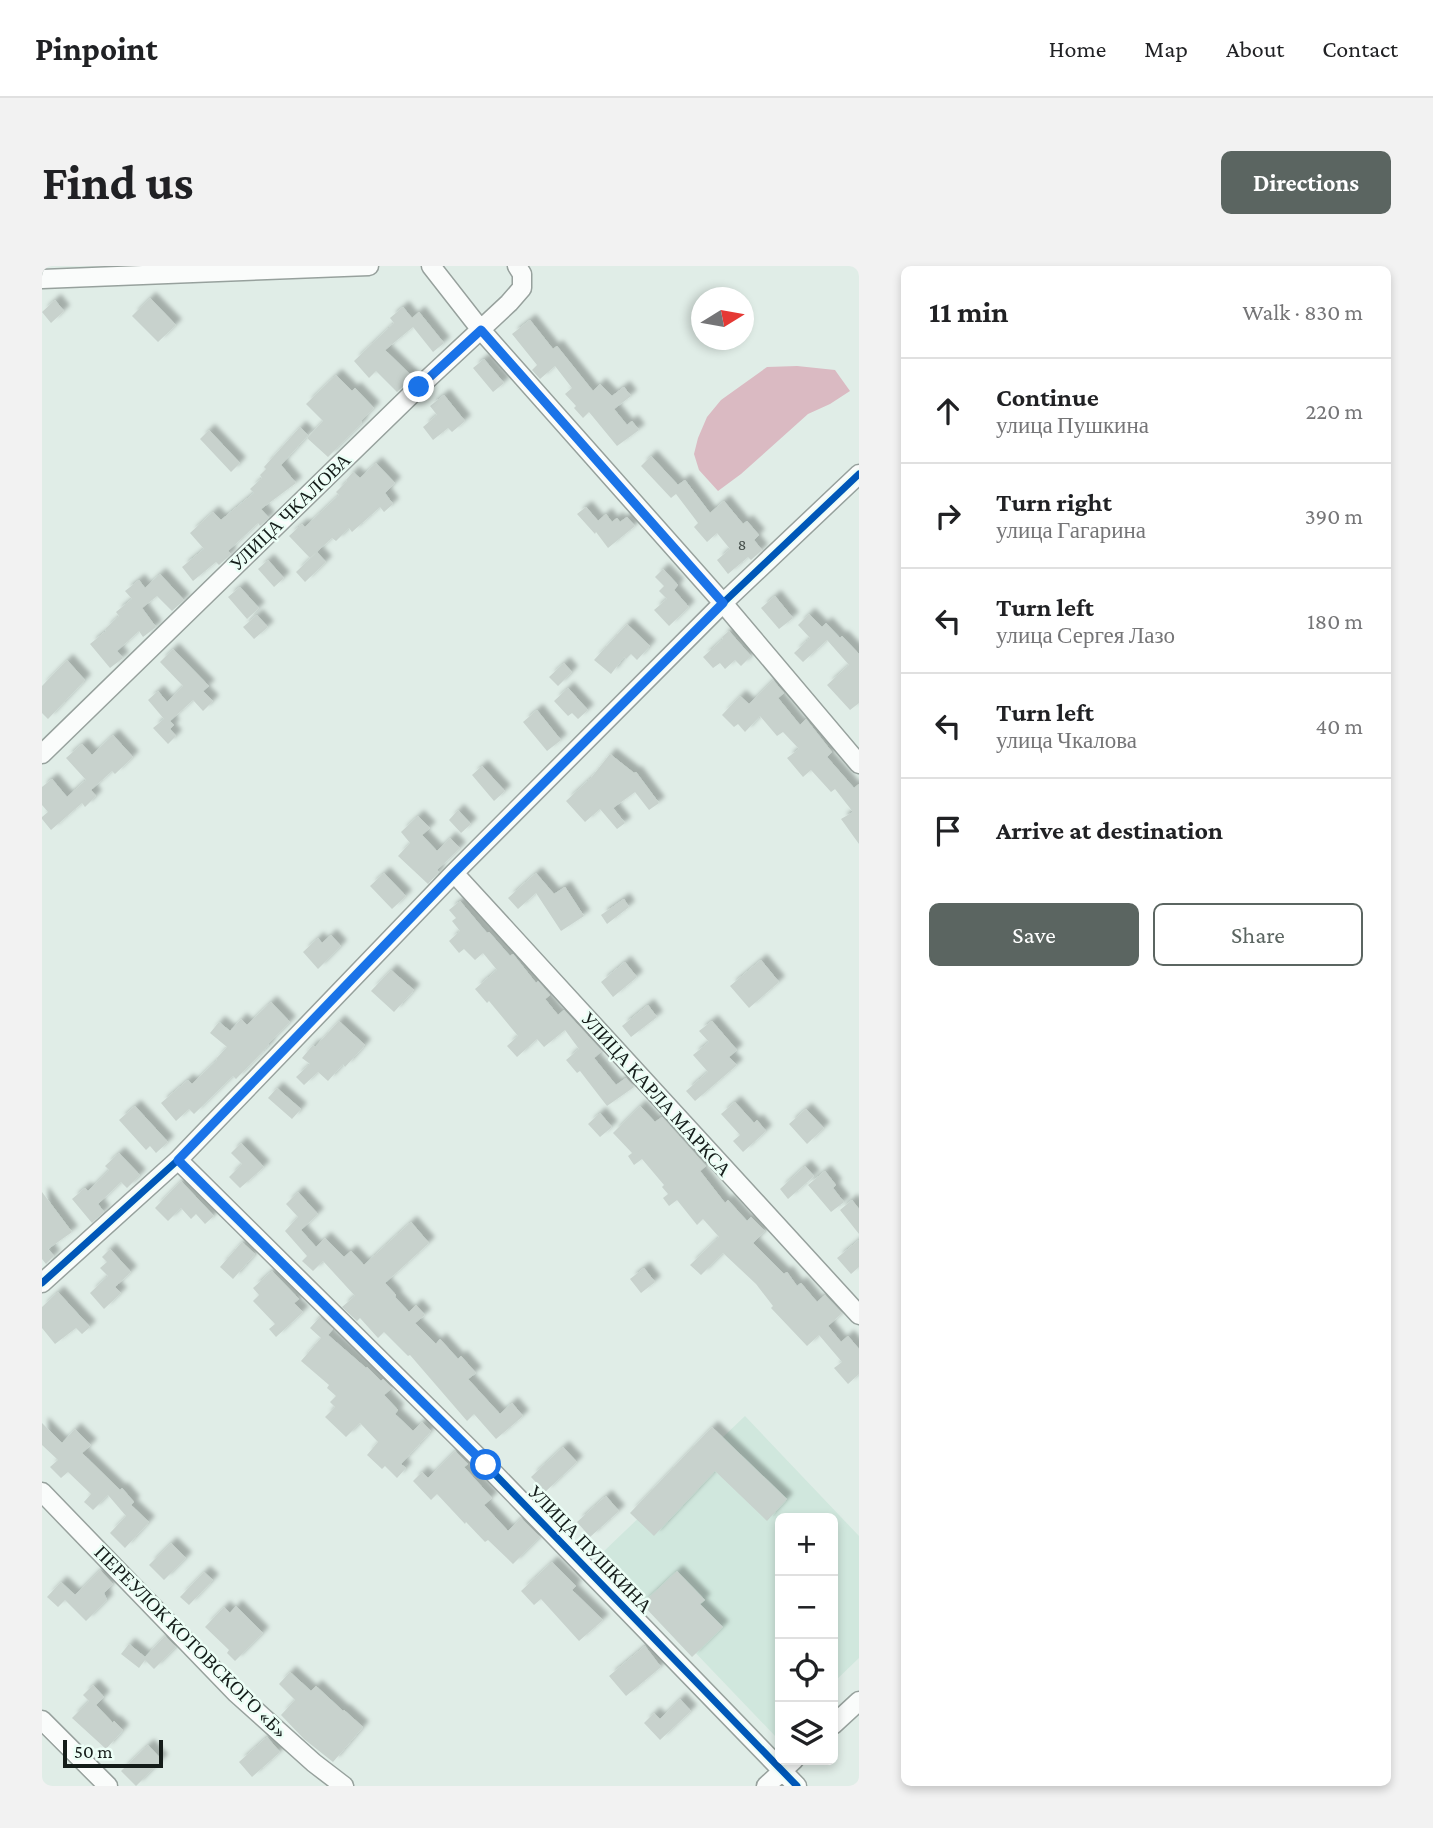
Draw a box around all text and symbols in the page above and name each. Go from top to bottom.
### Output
text: Pinpoint [35,30,158,67]
text: Home [1049,35,1106,62]
text: Map [1144,35,1188,62]
text: About [1226,35,1284,62]
text: Contact [1322,35,1398,62]
button: Directions [1221,151,1391,214]
text: Find us [42,155,194,210]
north arrow [691,287,754,350]
text: 11 min [929,295,1009,328]
text: Walk · 830 m [1242,299,1363,325]
route end [403,371,434,402]
text: Continue [996,383,1099,412]
icon: ahead [929,392,967,430]
text: 220 m [1305,398,1363,424]
text: улица Пушкина [996,412,1149,438]
street label: УЛИЦА ЧКАЛОВА [225,449,355,575]
text: Turn right [996,488,1112,517]
icon: right [929,497,967,535]
text: 390 m [1305,503,1363,529]
text: улица Гагарина [996,517,1146,543]
house number: 8 [738,536,746,553]
text: Turn left [996,593,1094,622]
icon: left [929,602,967,640]
text: 180 m [1307,608,1363,634]
text: улица Сергея Лазо [996,622,1175,648]
text: Turn left [996,698,1094,727]
icon: left [929,707,967,745]
text: 40 m [1315,713,1363,739]
text: улица Чкалова [996,727,1137,753]
icon: arrive [929,812,967,850]
text: Arrive at destination [996,816,1223,845]
button: Save [929,903,1139,966]
button: Share [1153,903,1363,966]
street label: УЛИЦА КАРЛА МАРКСА [577,1008,735,1181]
route start [470,1449,501,1480]
street label: УЛИЦА ПУШКИНА [524,1481,656,1617]
map controls [775,1513,838,1765]
button: + [775,1513,838,1576]
street label: ПЕРЕУЛОК КОТОВСКОГО «Б» [90,1541,292,1743]
button: − [775,1576,838,1639]
button: locate [775,1639,838,1702]
button: layers [775,1702,838,1765]
scale bar [63,1737,163,1769]
text: 50 m [74,1741,113,1762]

